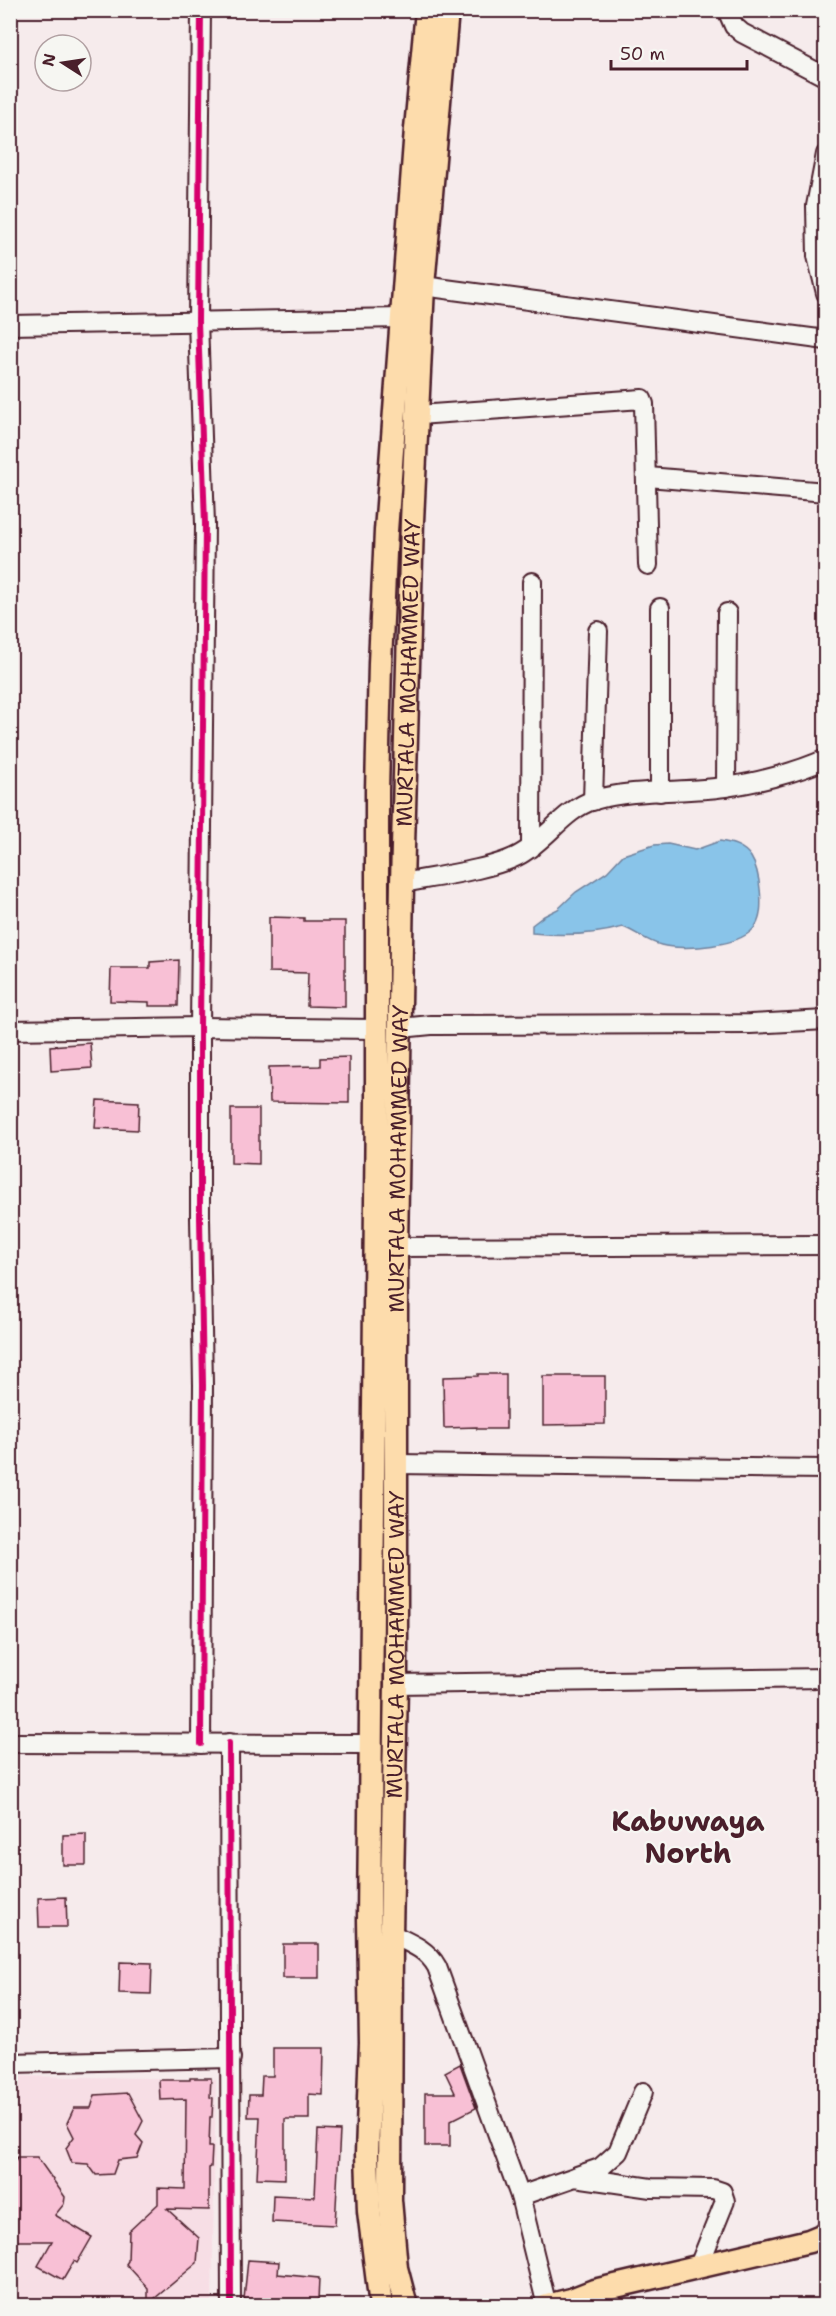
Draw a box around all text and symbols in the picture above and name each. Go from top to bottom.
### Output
north arrow [33,33,93,93]
scale bar [611,33,748,71]
text: 50 m [620,42,665,66]
text: N [37,52,60,68]
street label: MURTALA MOHAMMED WAY [389,518,427,827]
street label: MURTALA MOHAMMED WAY [381,1004,414,1313]
street label: MURTALA MOHAMMED WAY [379,1491,411,1799]
district label: Kabuwaya North [611,1802,765,1872]

